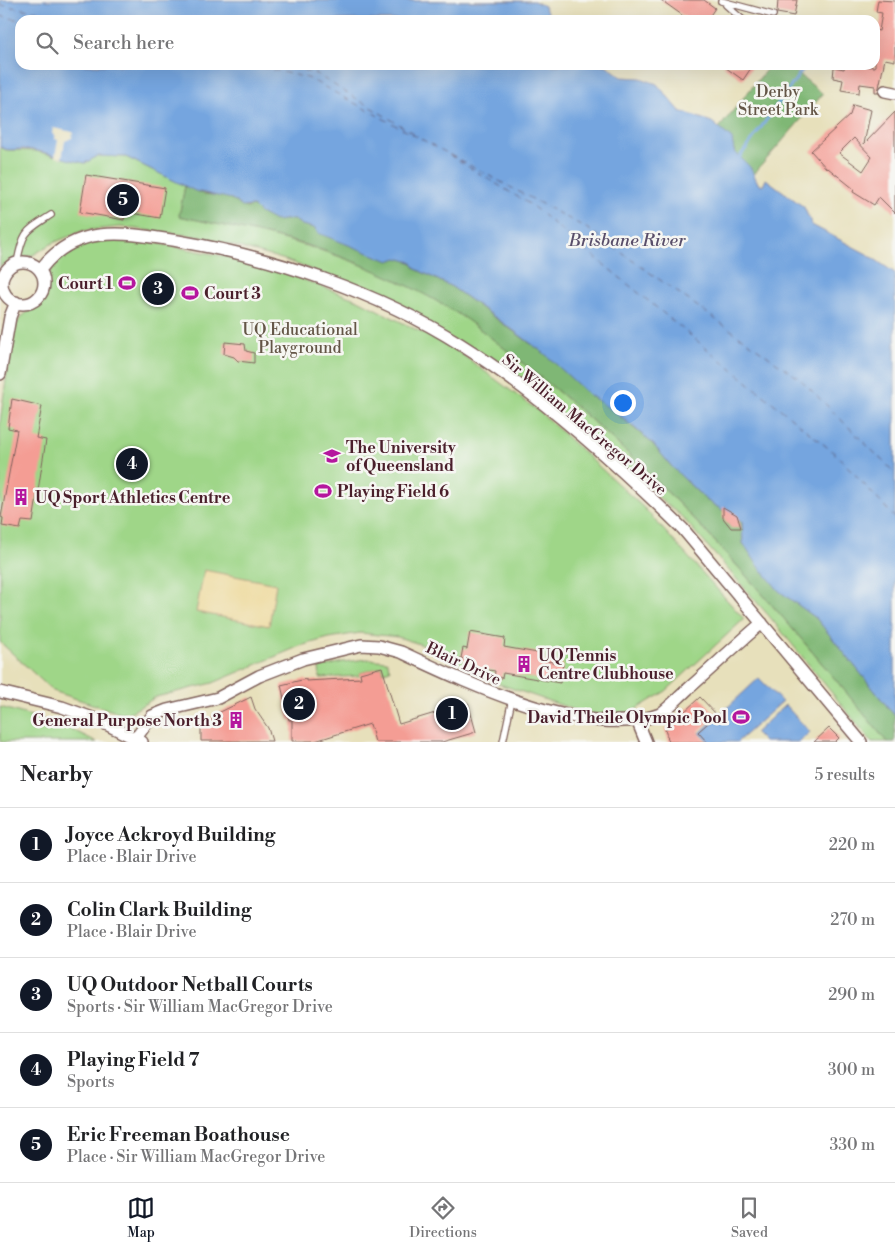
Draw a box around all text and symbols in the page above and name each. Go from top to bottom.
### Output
search box [15,15,880,70]
icon: search [33,29,61,57]
text: Search here [73,31,174,55]
park label: Derby Street Park [738,82,820,120]
pin: 5 [107,181,139,219]
water label: Brisbane River [567,229,686,252]
pin: 3 [142,270,174,308]
sports icon: Court 1 [117,273,137,293]
place label: Court 1 [58,274,113,294]
sports icon: Court 3 [180,283,200,303]
place label: Court 3 [204,284,261,304]
park label: UQ Educational Playground [242,320,358,358]
street label: Sir William MacGregor Drive [498,350,671,500]
your location [610,390,636,416]
place label: The University of Queensland [346,438,457,476]
pin: 4 [116,445,148,483]
school or university icon: The University of Queensland [322,446,342,466]
sports icon: Playing Field 6 [313,481,333,501]
place label: Playing Field 6 [337,482,449,502]
building icon: UQ Sport Athletics Centre [11,487,31,507]
place label: UQ Sport Athletics Centre [35,488,231,508]
street label: Blair Drive [422,637,504,690]
place label: UQ Tennis Centre Clubhouse [538,646,674,684]
building icon: UQ Tennis Centre Clubhouse [514,654,534,674]
pin: 2 [283,685,315,723]
pin: 1 [436,695,468,733]
sports icon: David Theile Olympic Pool [731,707,751,727]
place label: David Theile Olympic Pool [527,708,728,728]
building icon: General Purpose North 3 [226,710,246,730]
place label: General Purpose North 3 [32,711,222,731]
text: Nearby [20,762,93,788]
text: 5 results [814,765,875,785]
text: Joyce Ackroyd Building [67,823,275,847]
text: 1 [32,835,40,855]
text: 220 m [829,835,875,855]
text: Place · Blair Drive [67,847,197,867]
text: Colin Clark Building [67,898,251,922]
text: 2 [31,910,41,930]
text: 270 m [830,910,875,930]
text: Place · Blair Drive [67,922,197,942]
text: UQ Outdoor Netball Courts [67,973,313,997]
text: 3 [31,985,41,1005]
text: 290 m [828,985,875,1005]
text: Sports · Sir William MacGregor Drive [67,997,333,1017]
text: Playing Field 7 [67,1048,199,1072]
text: 4 [31,1060,41,1080]
text: 300 m [828,1060,875,1080]
text: Sports [67,1072,114,1092]
text: Eric Freeman Boathouse [67,1123,290,1147]
text: 5 [31,1135,41,1155]
text: 330 m [829,1135,875,1155]
text: Place · Sir William MacGregor Drive [67,1147,325,1167]
tab: Map [127,1194,155,1242]
tab: Directions [409,1194,477,1242]
tab: Saved [731,1194,768,1242]

